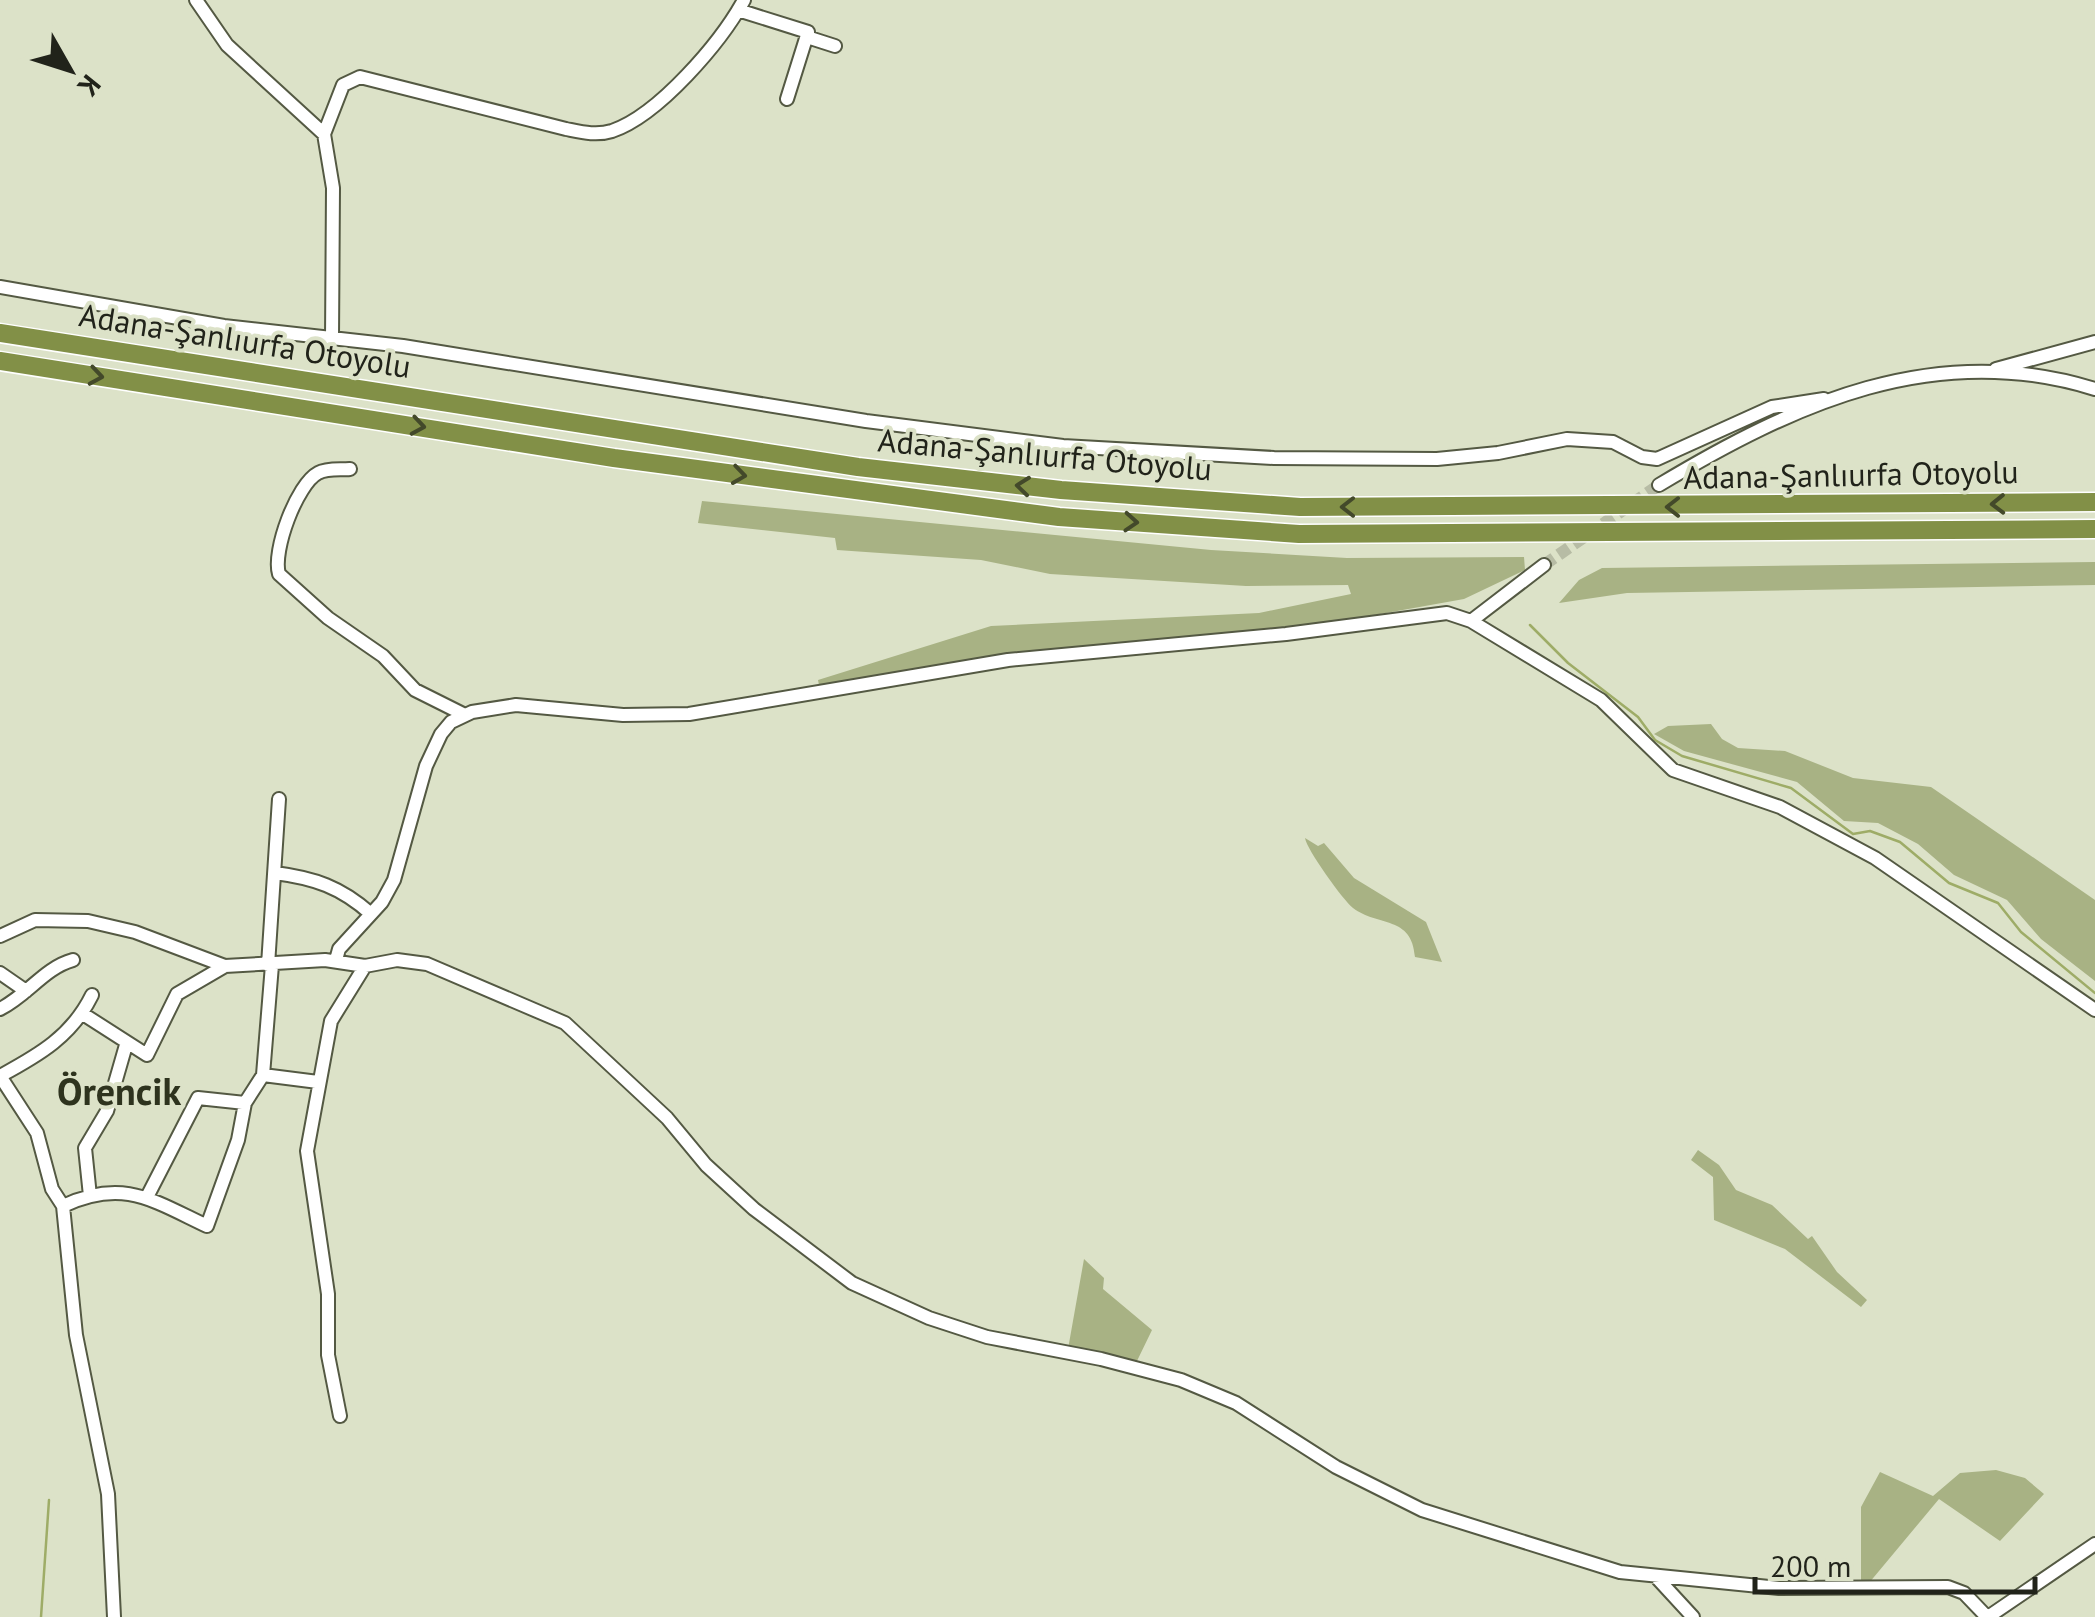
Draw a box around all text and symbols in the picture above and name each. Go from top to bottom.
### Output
north arrow [20,20,120,120]
text: K [70,68,110,105]
street label: Adana-Şanlıurfa Otoyolu [76,293,414,387]
one-way arrow [88,365,105,386]
one-way arrow [409,415,426,436]
street label: Adana-Şanlıurfa Otoyolu [876,418,1214,490]
street label: Adana-Şanlıurfa Otoyolu [1683,450,2019,498]
one-way arrow [730,464,747,485]
one-way arrow [1015,476,1031,497]
one-way arrow [1989,493,2005,514]
one-way arrow [1339,496,1354,518]
one-way arrow [1664,496,1680,518]
one-way arrow [1123,511,1139,533]
district label: Örencik [57,1066,181,1115]
scale bar [1755,1532,2035,1594]
text: 200 m [1770,1546,1851,1585]

